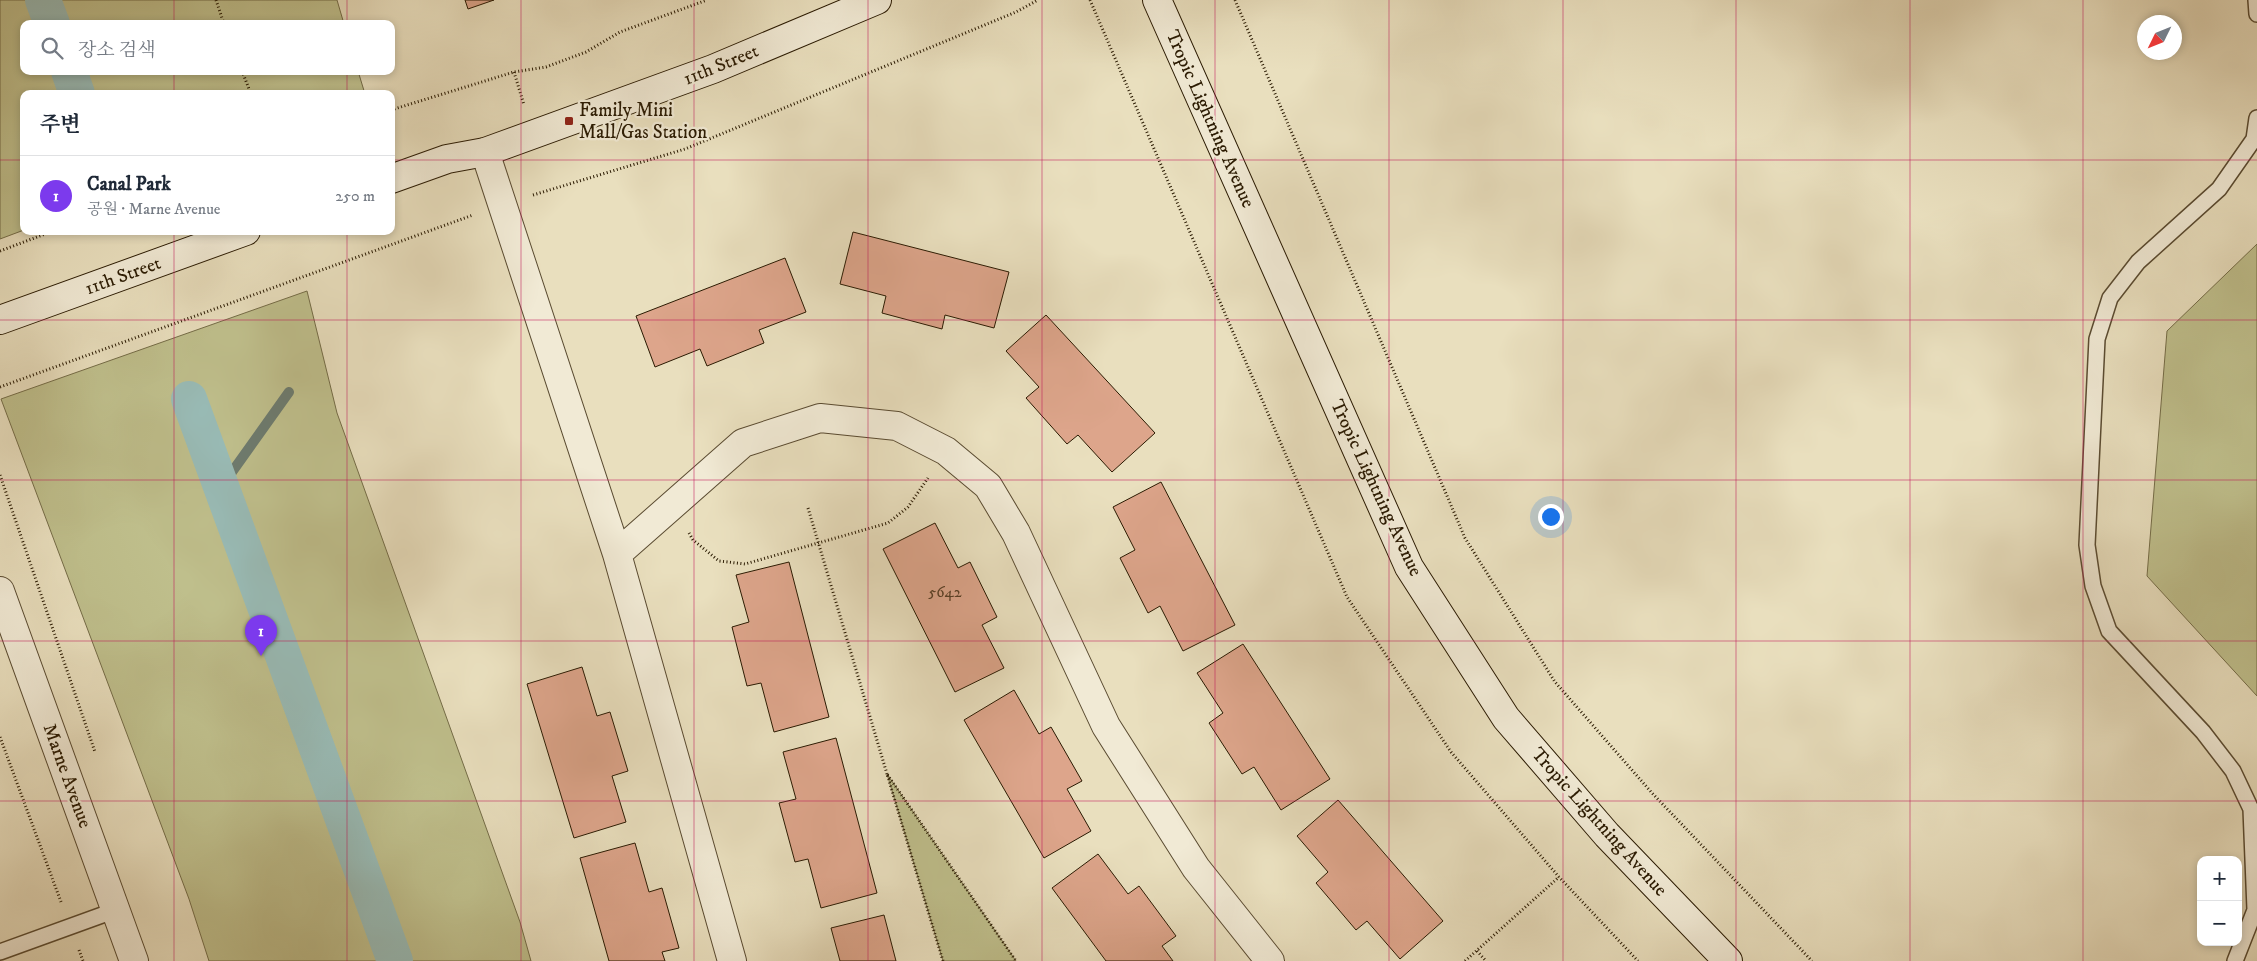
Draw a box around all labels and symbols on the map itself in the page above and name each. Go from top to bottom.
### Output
north arrow [2137,15,2182,60]
street label: Tropic Lightning Avenue [1160,27,1260,212]
street label: 11th Street [680,40,762,90]
place label: Family Mini Mall/Gas Station [579,99,707,144]
marker: Family Mini Mall/Gas Station [563,115,575,127]
street label: 11th Street [82,252,164,300]
street label: Tropic Lightning Avenue [1325,396,1427,580]
your location [1538,504,1564,530]
house number: 5642 [928,582,962,602]
pin: 1 [245,615,277,656]
street label: Marne Avenue [38,721,97,831]
street label: Tropic Lightning Avenue [1526,743,1672,901]

